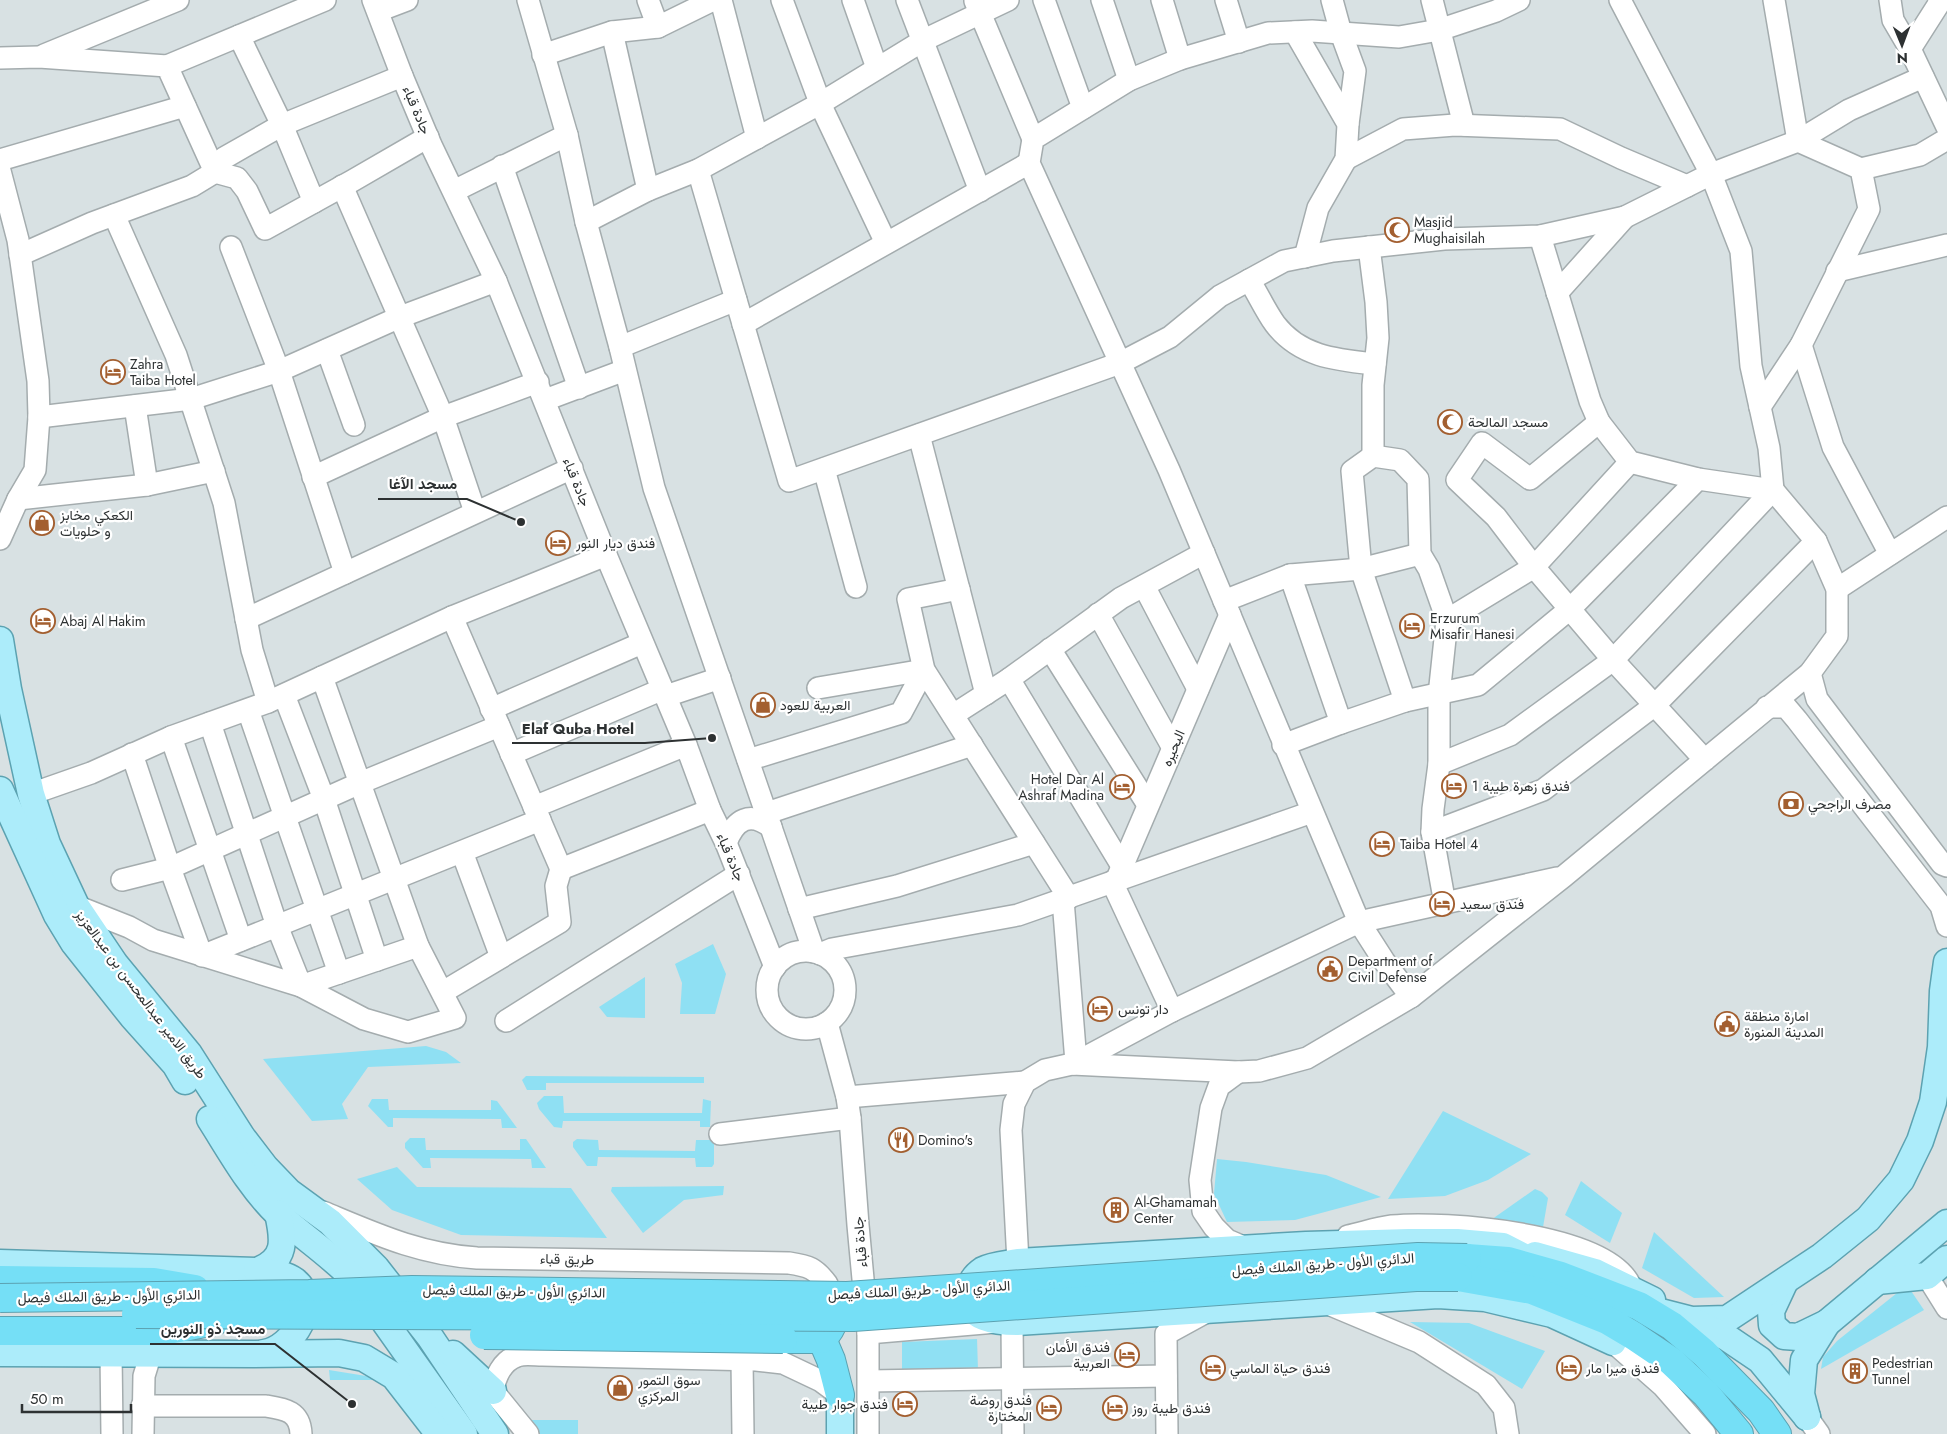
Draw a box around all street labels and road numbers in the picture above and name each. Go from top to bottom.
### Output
street label: جادة قباء [398,83,436,137]
street label: جادة قباء [558,455,596,509]
street label: البحيره [1156,727,1190,769]
street label: جادة قباء [712,830,750,884]
street label: طريق الامير عبدالمحسن بن عبدالعزيز [70,904,211,1083]
street label: جادة قباء [848,1216,872,1268]
street label: الدائري الأول - طريق الملك فيصل [1231,1248,1415,1282]
street label: طريق قباء [540,1249,594,1269]
street label: الدائري الأول - طريق الملك فيصل [827,1275,1011,1307]
street label: الدائري الأول - طريق الملك فيصل [422,1279,606,1305]
street label: الدائري الأول - طريق الملك فيصل [17,1284,201,1310]

